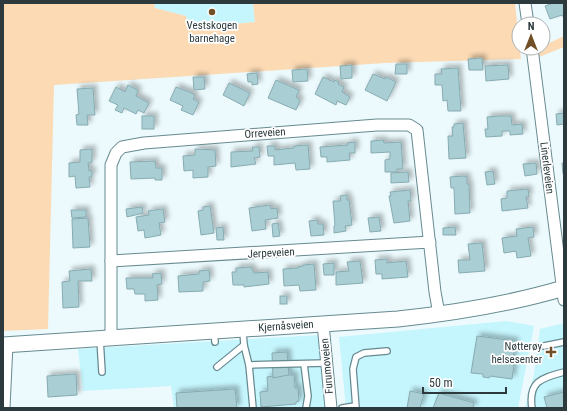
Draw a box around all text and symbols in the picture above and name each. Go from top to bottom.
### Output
marker: Vestskogen barnehage [207,7,217,17]
north arrow [511,16,551,56]
place label: Vestskogen barnehage [187,19,237,45]
text: N [528,20,535,33]
street label: Orreveien [244,125,286,141]
street label: Linerleveien [537,141,557,195]
street label: Jerpeveien [247,245,295,261]
street label: Kjernåsveien [258,318,314,334]
street label: Furumoveien [318,338,336,394]
place label: Nøtterøy helsesenter [492,340,543,366]
marker: Nøtterøy helsesenter [545,346,557,358]
scale bar [423,369,506,395]
text: 50 m [429,376,453,390]

